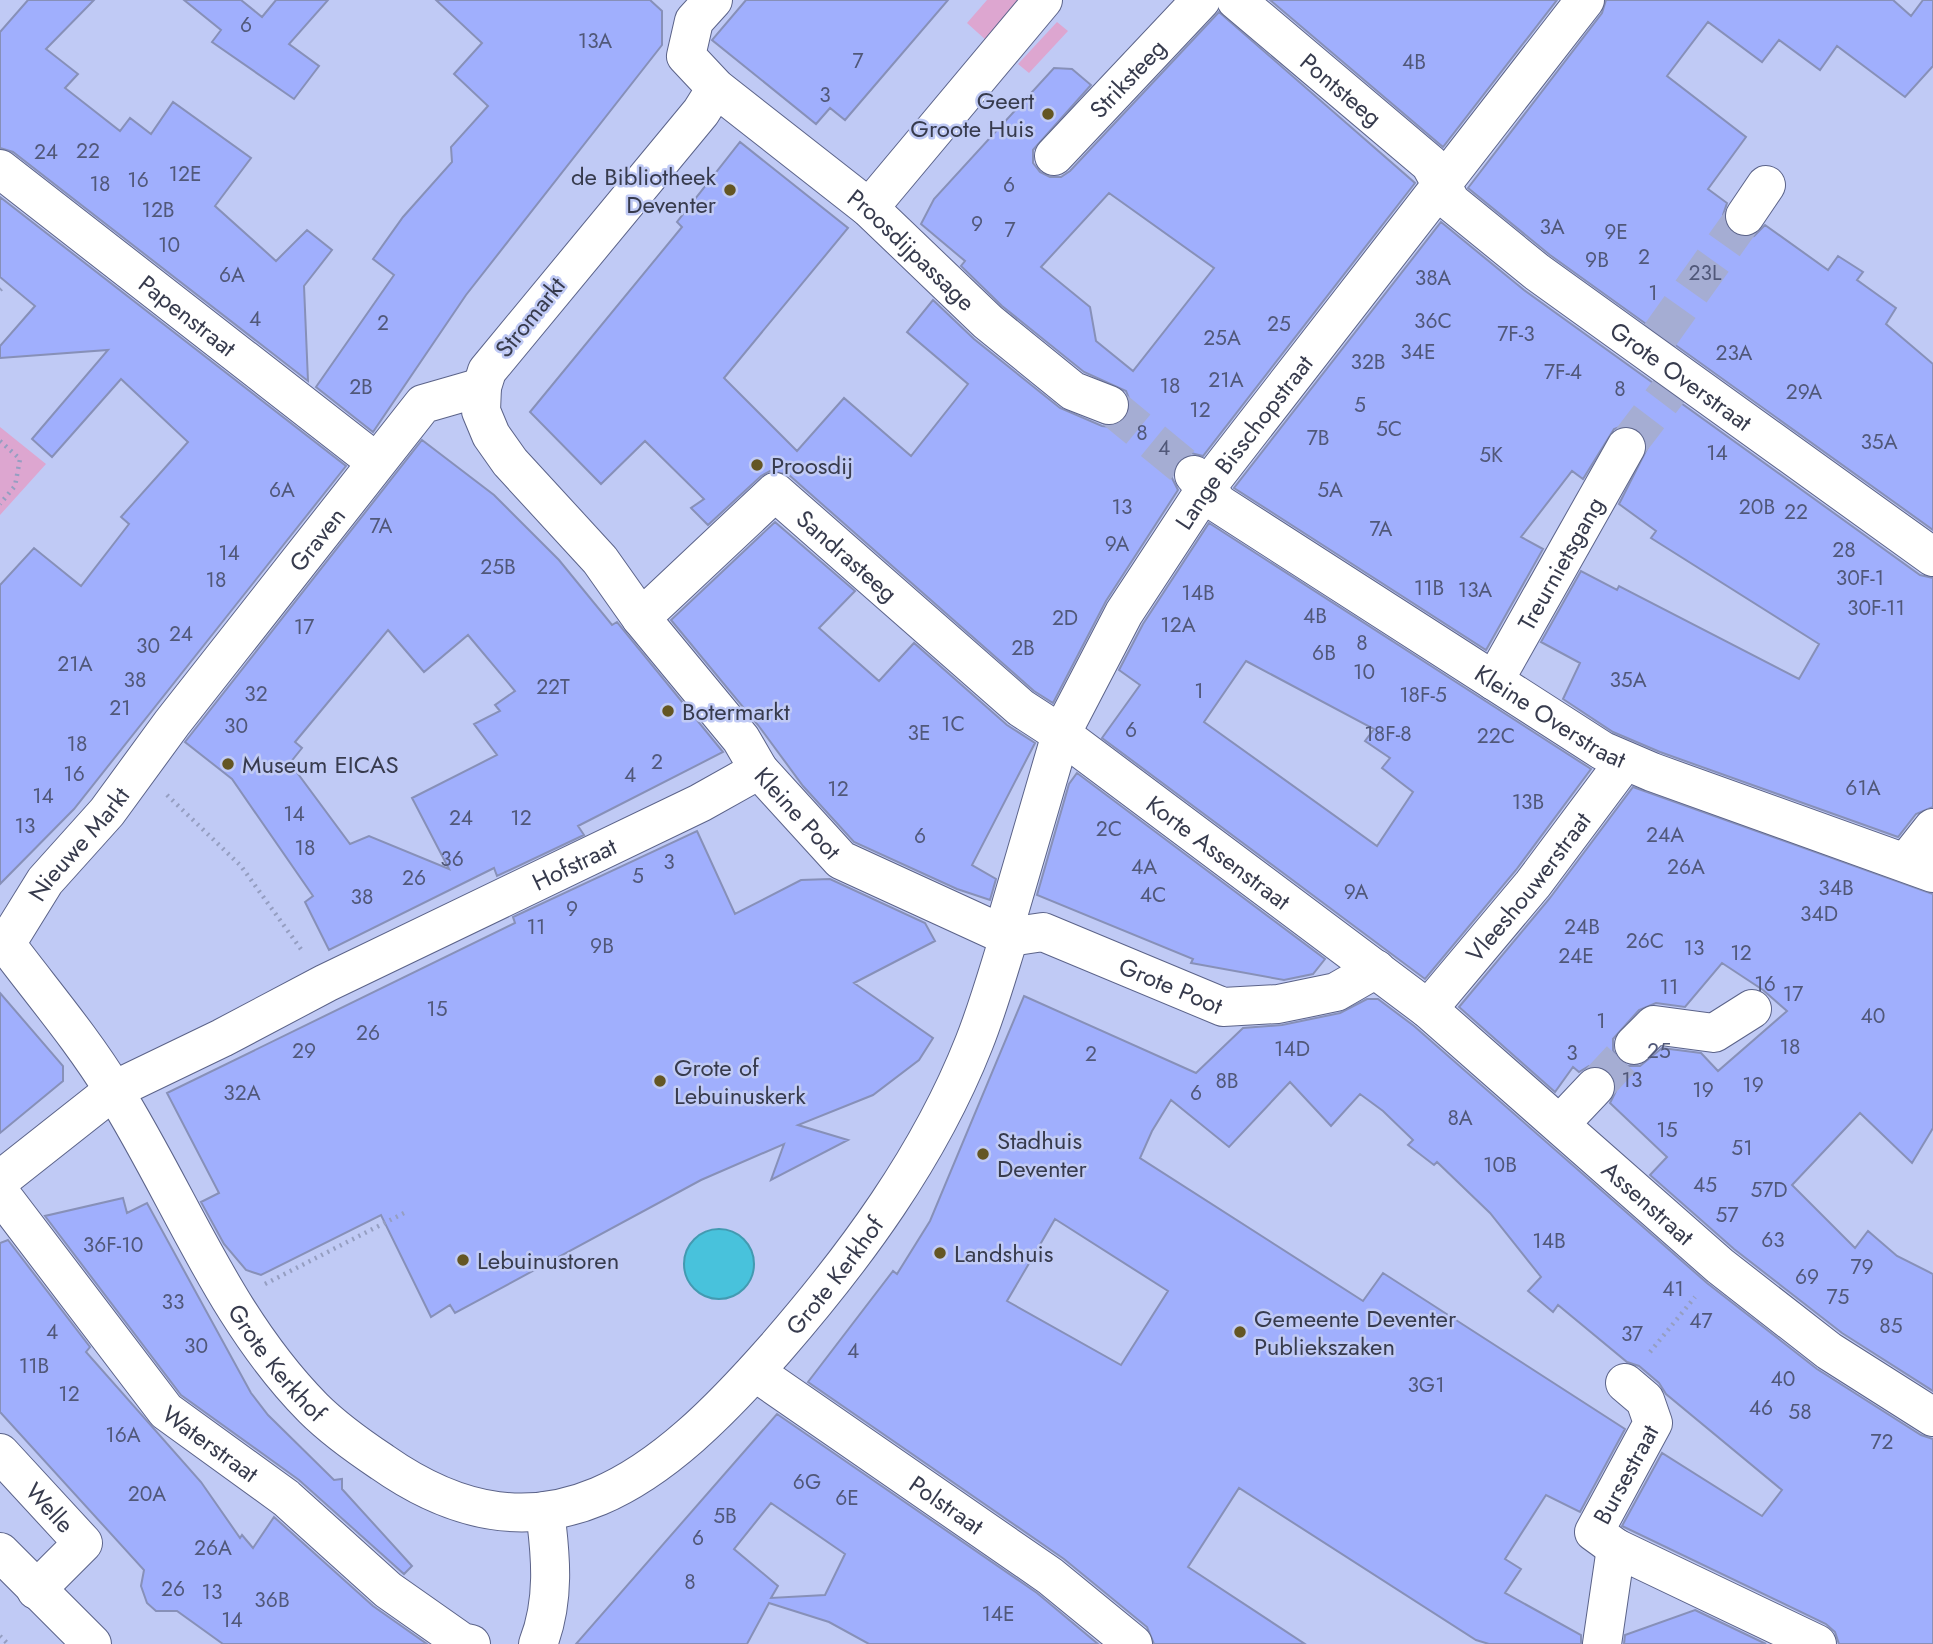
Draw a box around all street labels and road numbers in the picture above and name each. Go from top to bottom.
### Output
street label: Striksteeg [1081,31,1174,126]
street label: Pontsteeg [1293,44,1390,134]
street label: Proosdijpassage [840,180,983,319]
street label: Papenstraat [132,266,244,365]
street label: Stromarkt [487,269,574,365]
street label: Grote Overstraat [1603,313,1760,439]
street label: Lange Bisschopstraat [1166,347,1321,536]
street label: Treurnietsgang [1509,490,1612,637]
street label: Graven [280,499,353,579]
street label: Sandrasteeg [789,501,906,610]
street label: Kleine Overstraat [1468,656,1632,776]
street label: Kleine Poot [747,759,850,867]
street label: Nieuwe Markt [19,779,138,908]
street label: Korte Assenstraat [1139,786,1298,918]
street label: Vleeshouwerstraat [1457,804,1599,969]
street label: Hofstraat [526,828,622,899]
street label: Grote Poot [1114,948,1228,1023]
street label: Assenstraat [1594,1152,1702,1253]
street label: Grote Kerkhof [777,1208,892,1342]
street label: Grote Kerkhof [220,1297,335,1430]
street label: Waterstraat [155,1396,266,1490]
street label: Bursestraat [1584,1418,1667,1530]
street label: Polstraat [902,1466,991,1543]
street label: Welle [18,1474,83,1540]

